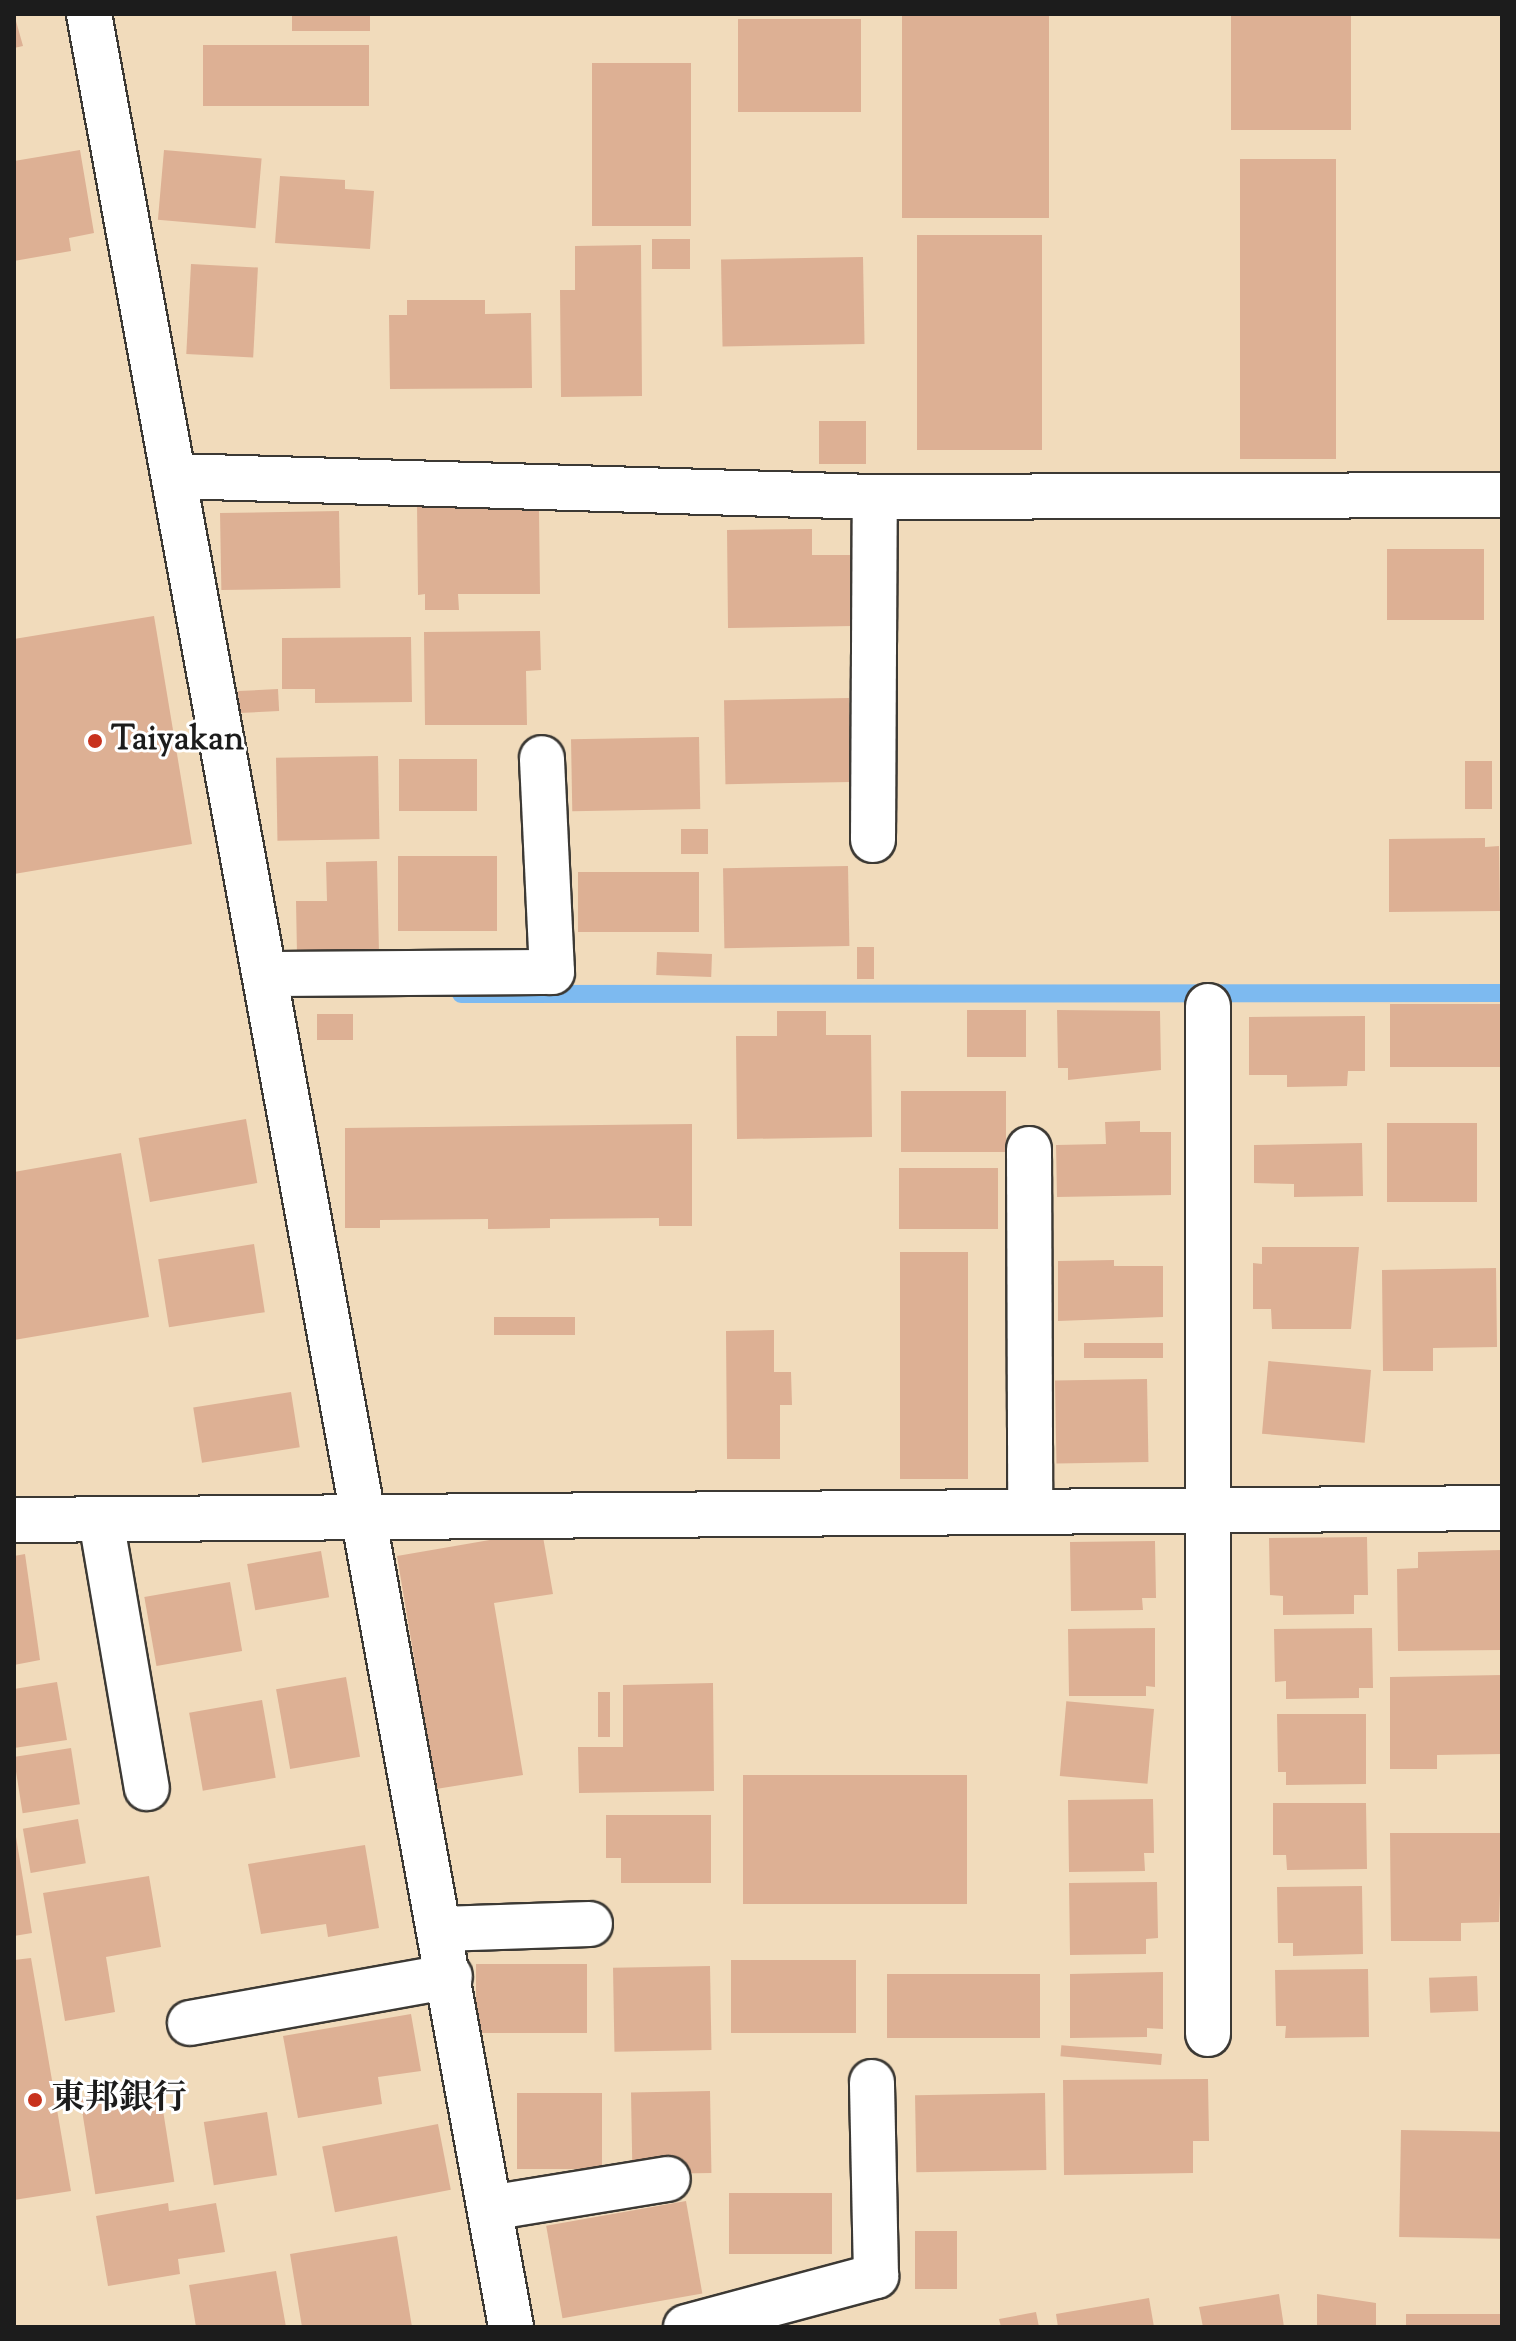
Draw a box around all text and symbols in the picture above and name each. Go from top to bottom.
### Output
place label: Taiyakan [111,721,244,761]
marker: Taiyakan [86,732,104,750]
place label: 東邦銀行 [51,2080,187,2120]
marker: 東邦銀行 [26,2091,44,2109]

